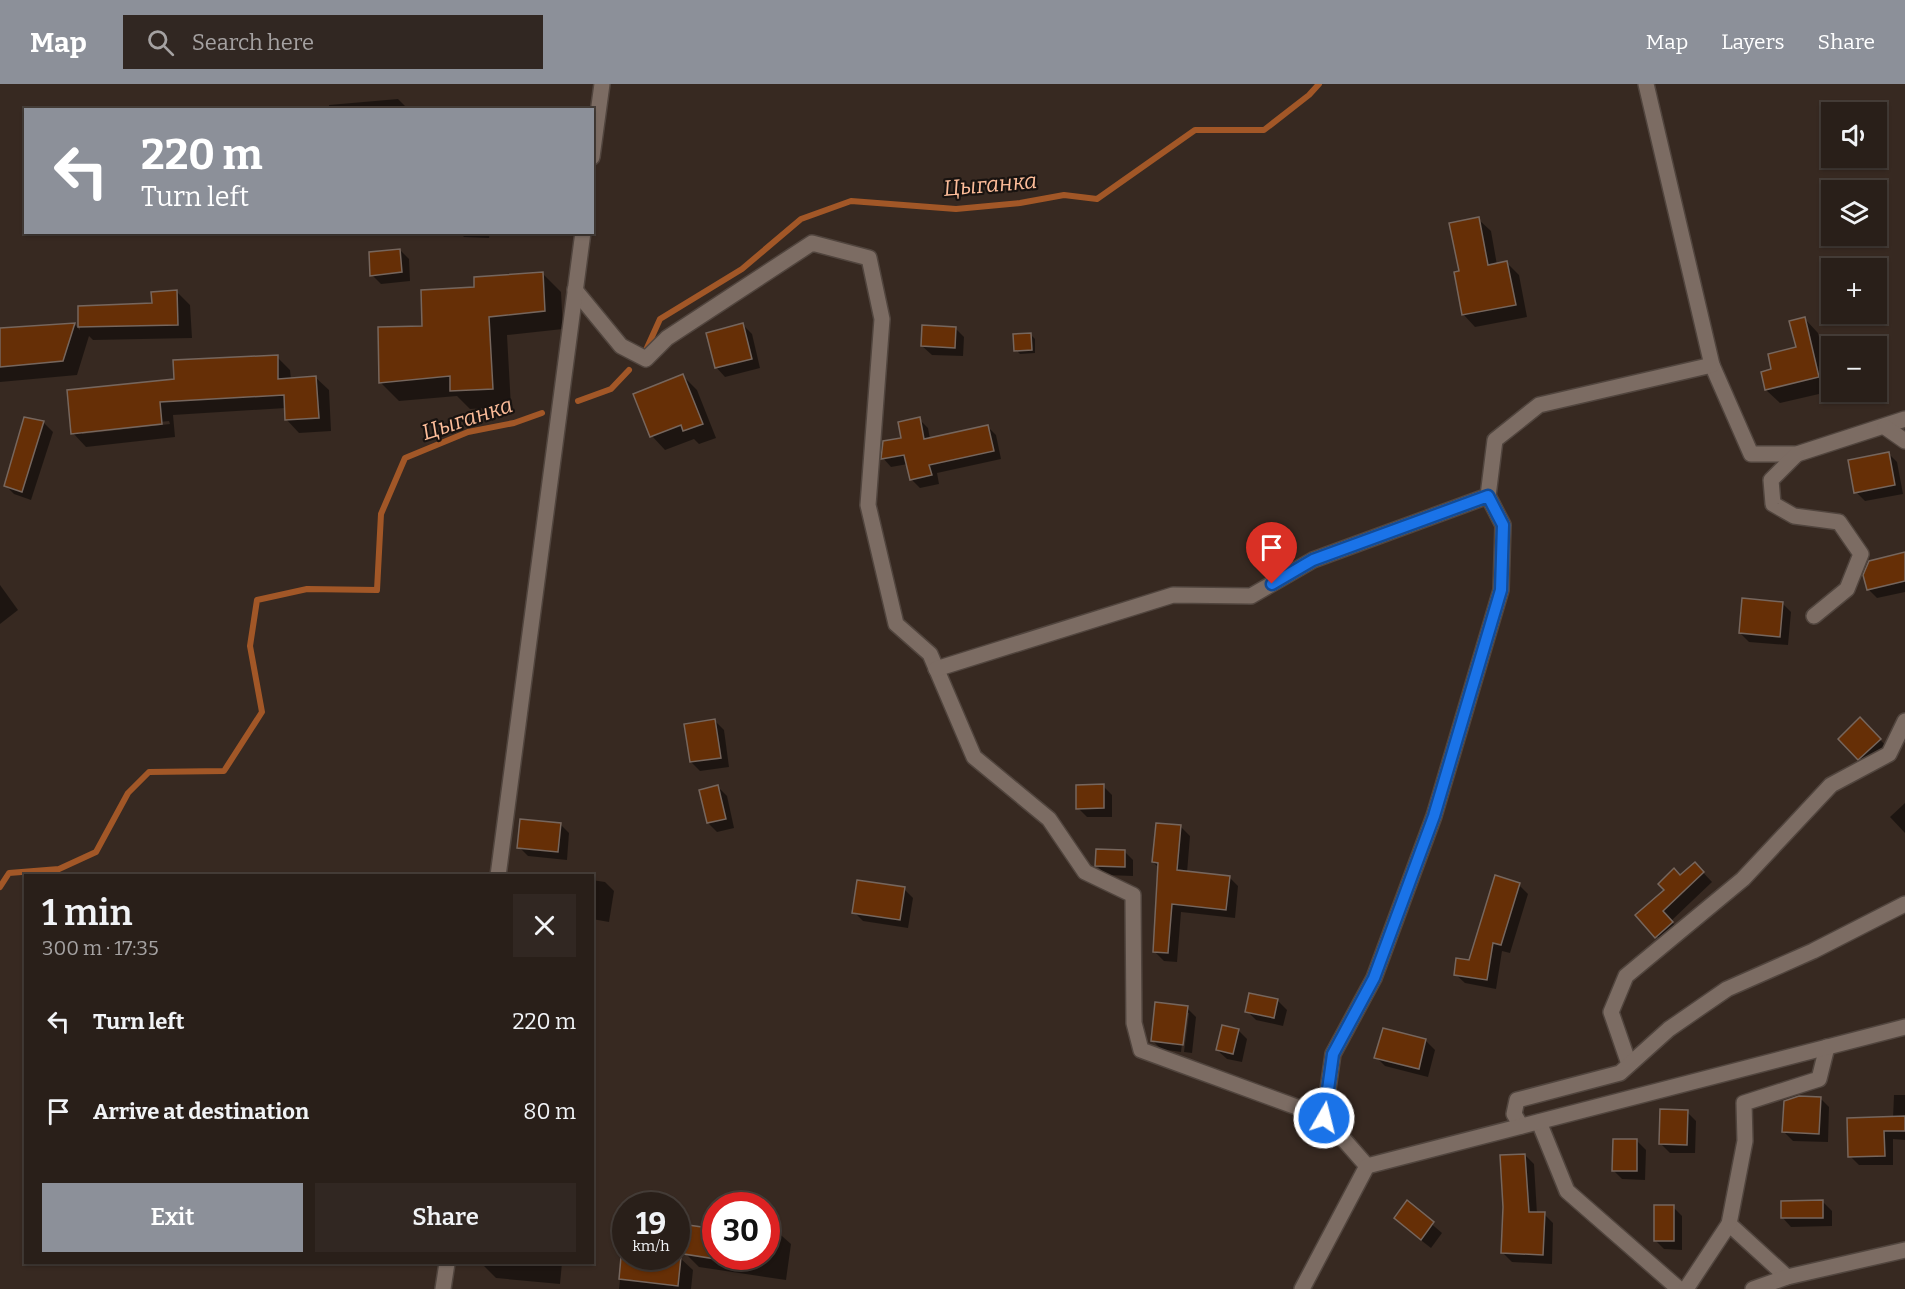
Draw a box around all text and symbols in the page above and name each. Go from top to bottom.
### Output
search box [123,15,543,69]
text: Map [30,26,87,59]
icon: search [144,26,177,59]
text: Search here [192,29,314,56]
text: Map [1646,29,1688,55]
text: Layers [1721,29,1785,55]
text: Share [1818,29,1875,55]
map controls [1821,102,1887,402]
button: sound [1821,102,1887,168]
text: 220 m [141,130,263,180]
icon: left [42,132,120,210]
water label: Цыганка [942,167,1038,202]
button: layers [1821,180,1887,246]
text: Turn left [141,181,249,213]
button: + [1821,258,1887,324]
button: − [1821,336,1887,402]
water label: Цыганка [418,391,516,446]
pin [1246,522,1297,584]
icon: arrive [1255,531,1288,564]
text: 1 min [42,891,133,935]
button: close [513,894,576,957]
text: 300 m · 17:35 [42,936,159,960]
icon: left [42,1005,75,1038]
text: Turn left [93,1008,185,1035]
text: 220 m [513,1008,576,1035]
position arrow [1292,1086,1356,1150]
icon: arrive [42,1095,75,1128]
text: Arrive at destination [93,1098,309,1125]
text: 80 m [523,1098,576,1125]
button: Exit [42,1183,303,1252]
button: Share [315,1183,576,1252]
speed limit sign: 30 [702,1192,780,1270]
text: 19 [636,1206,666,1242]
text: km/h [632,1237,670,1255]

